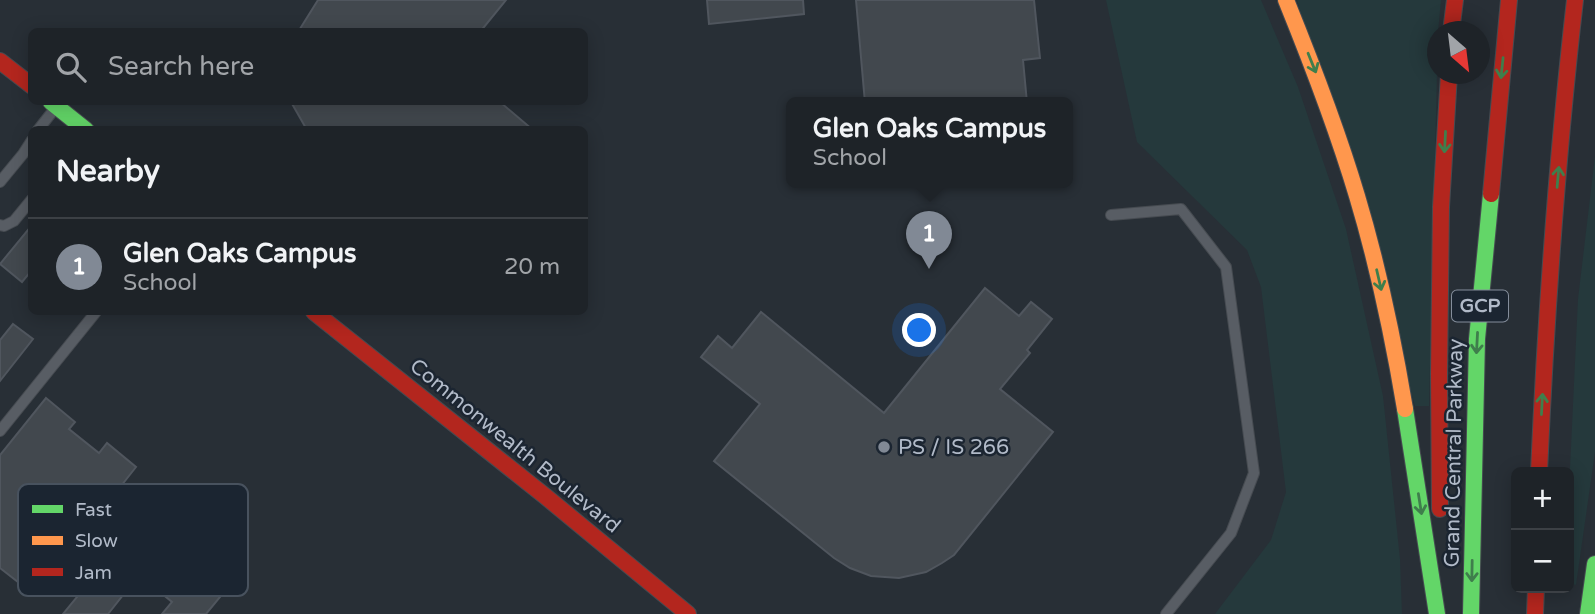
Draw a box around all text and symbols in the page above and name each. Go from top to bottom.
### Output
north arrow [1427,21,1490,84]
search box [28,28,588,105]
icon: search [52,48,90,86]
text: Search here [108,51,254,82]
one-way arrow [1306,52,1319,74]
one-way arrow [1495,56,1508,79]
popup [786,97,1073,188]
text: Glen Oaks Campus [813,113,1046,144]
one-way arrow [1438,130,1451,152]
text: School [813,144,887,172]
text: Nearby [56,153,160,190]
one-way arrow [1552,166,1565,189]
pin: 1 [906,211,952,269]
text: Glen Oaks Campus [123,238,356,269]
text: 1 [72,253,86,281]
text: 20 m [504,253,560,281]
one-way arrow [1373,268,1386,291]
text: School [123,269,197,297]
road number: GCP [1452,290,1508,322]
your location [902,313,936,347]
one-way arrow [1471,331,1484,354]
street label: Grand Central Parkway [1440,338,1468,568]
street label: Commonwealth Boulevard [405,353,625,539]
one-way arrow [1535,393,1548,416]
place label: PS / IS 266 [898,435,1009,460]
marker: PS / IS 266 [876,439,892,455]
map controls [1511,467,1574,593]
button: + [1511,467,1574,530]
legend [18,484,248,596]
one-way arrow [1414,492,1427,515]
text: Fast [75,499,112,521]
text: Slow [75,530,118,552]
button: − [1511,530,1574,593]
one-way arrow [1465,559,1479,582]
text: Jam [75,562,112,584]

